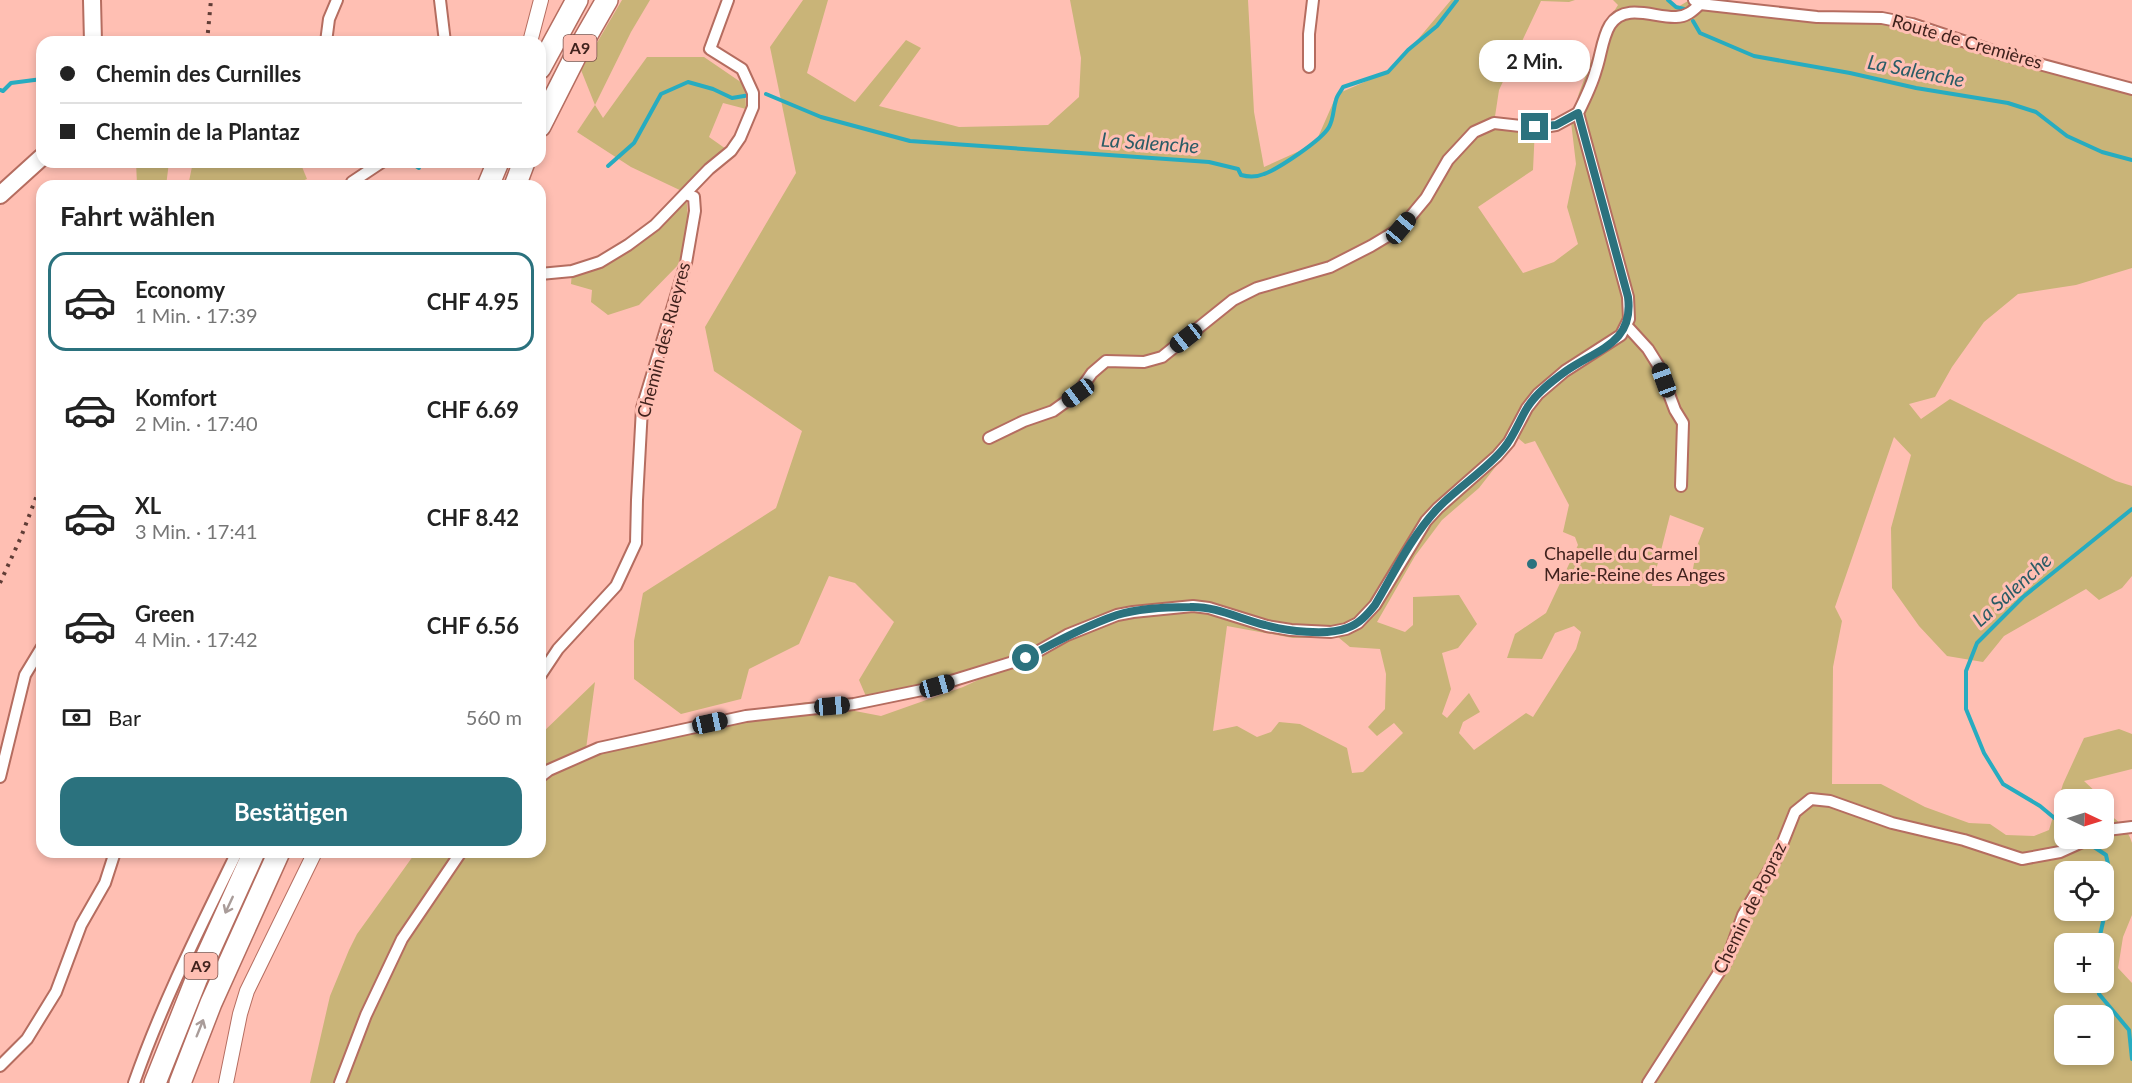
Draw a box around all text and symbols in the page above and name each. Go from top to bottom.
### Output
street label: Route de Cremières [1890,9,2045,73]
road number: A9 [564,35,596,61]
callout: 2 Min. [1480,40,1591,82]
text: 2 Min. [1506,49,1563,73]
water label: La Salenche [1866,49,1967,91]
text: Chemin des Curnilles [96,60,301,87]
route end [1521,113,1548,140]
text: Chemin de la Plantaz [96,118,300,145]
water label: La Salenche [1100,127,1200,157]
text: Fahrt wählen [60,199,215,232]
car [1383,208,1419,248]
street label: Chemin des Rueyres [632,259,694,420]
icon: car [63,275,117,329]
text: Economy [135,276,225,303]
text: CHF 4.95 [427,288,519,315]
text: 1 Min. · 17:39 [135,303,258,327]
car [1166,320,1206,356]
car [1649,360,1679,400]
car [1058,375,1098,411]
icon: car [63,383,117,437]
text: Komfort [135,384,217,411]
text: CHF 6.69 [427,396,519,423]
text: 2 Min. · 17:40 [135,411,258,435]
icon: car [63,491,117,545]
text: XL [135,492,161,519]
text: CHF 8.42 [427,504,519,531]
text: 3 Min. · 17:41 [135,519,258,543]
place label: Chapelle du Carmel Marie-Reine des Anges [1544,542,1725,585]
water label: La Salenche [1967,547,2056,631]
marker: Chapelle du Carmel Marie-Reine des Anges [1525,557,1539,571]
icon: car [63,599,117,653]
text: Green [135,600,195,627]
text: CHF 6.56 [427,612,519,639]
text: 4 Min. · 17:42 [135,627,258,651]
route start [1012,644,1039,671]
car [917,672,957,700]
car [813,695,851,717]
icon: cash [60,701,93,734]
text: Bar [108,704,141,731]
text: 560 m [466,705,522,729]
car [691,710,729,736]
button: Bestätigen [60,777,522,846]
north arrow [2054,789,2114,849]
map controls [2054,789,2114,1065]
street label: Chemin de Popraz [1708,838,1790,977]
button: locate [2054,861,2114,921]
one-way arrow [222,896,233,914]
button: + [2054,933,2114,993]
road number: A9 [184,953,218,979]
button: − [2054,1005,2114,1065]
one-way arrow [195,1019,206,1038]

